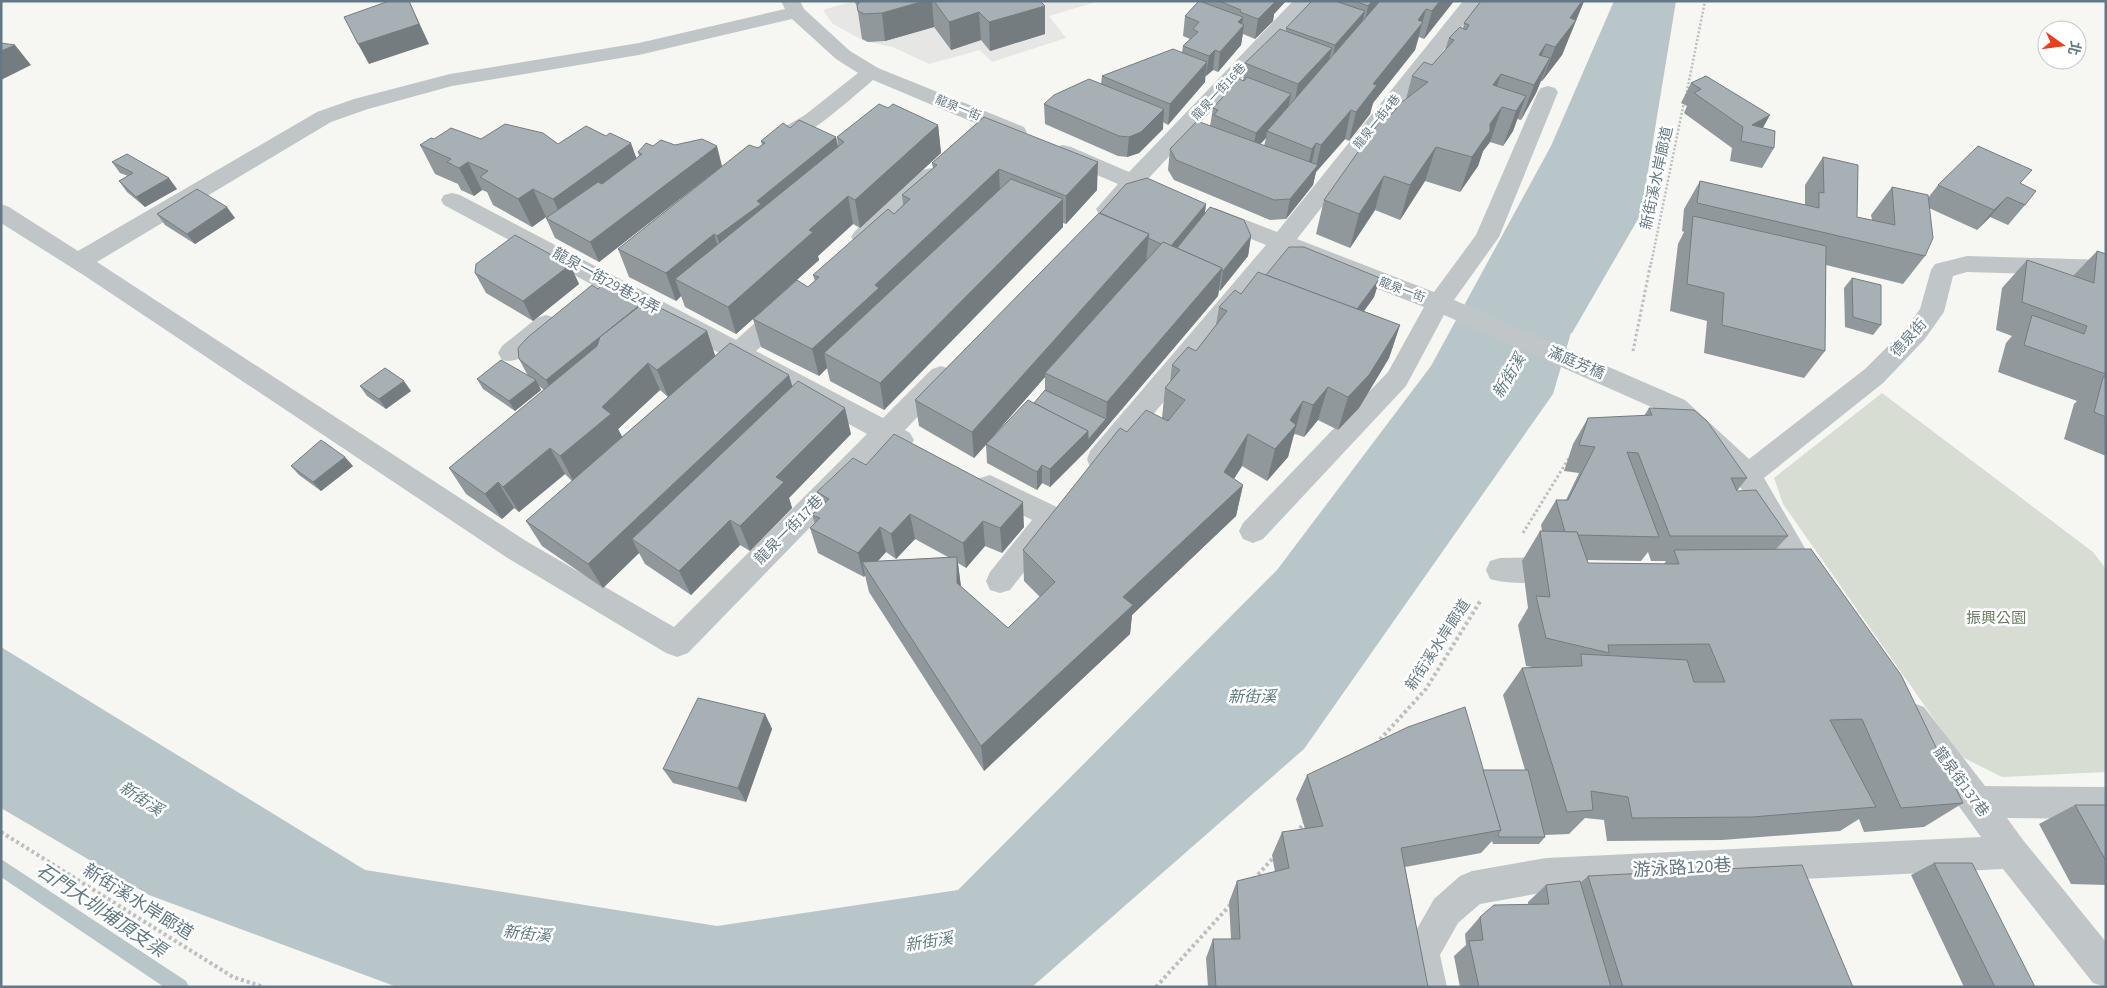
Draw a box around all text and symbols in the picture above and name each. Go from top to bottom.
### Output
north arrow [2037,20,2087,70]
text: 北 [2062,39,2085,57]
street label: 龍泉一街16巷 [1188,60,1250,124]
street label: 龍泉一街 [933,91,983,125]
street label: 龍泉一街4巷 [1350,91,1404,153]
street label: 新街溪水岸廊道 [1636,124,1678,232]
street label: 龍泉一街29巷24弄 [549,243,663,319]
street label: 龍泉一街 [1377,273,1427,307]
street label: 德泉街 [1886,314,1932,362]
street label: 滿庭芳橋 [1544,342,1608,384]
water label: 新街溪 [1487,348,1532,402]
street label: 龍泉一街17巷 [750,491,828,569]
street label: 新街溪水岸廊道 [1401,595,1475,695]
park label: 振興公園 [1966,608,2026,629]
water label: 新街溪 [1228,686,1278,708]
street label: 龍泉街137巷 [1928,743,1994,821]
water label: 新街溪 [115,777,169,822]
street label: 游泳路120巷 [1632,853,1732,883]
water label: 石門大圳埔頂支渠 [30,857,174,966]
street label: 新街溪水岸廊道 [78,858,198,946]
water label: 新街溪 [502,921,554,948]
water label: 新街溪 [904,927,956,957]

